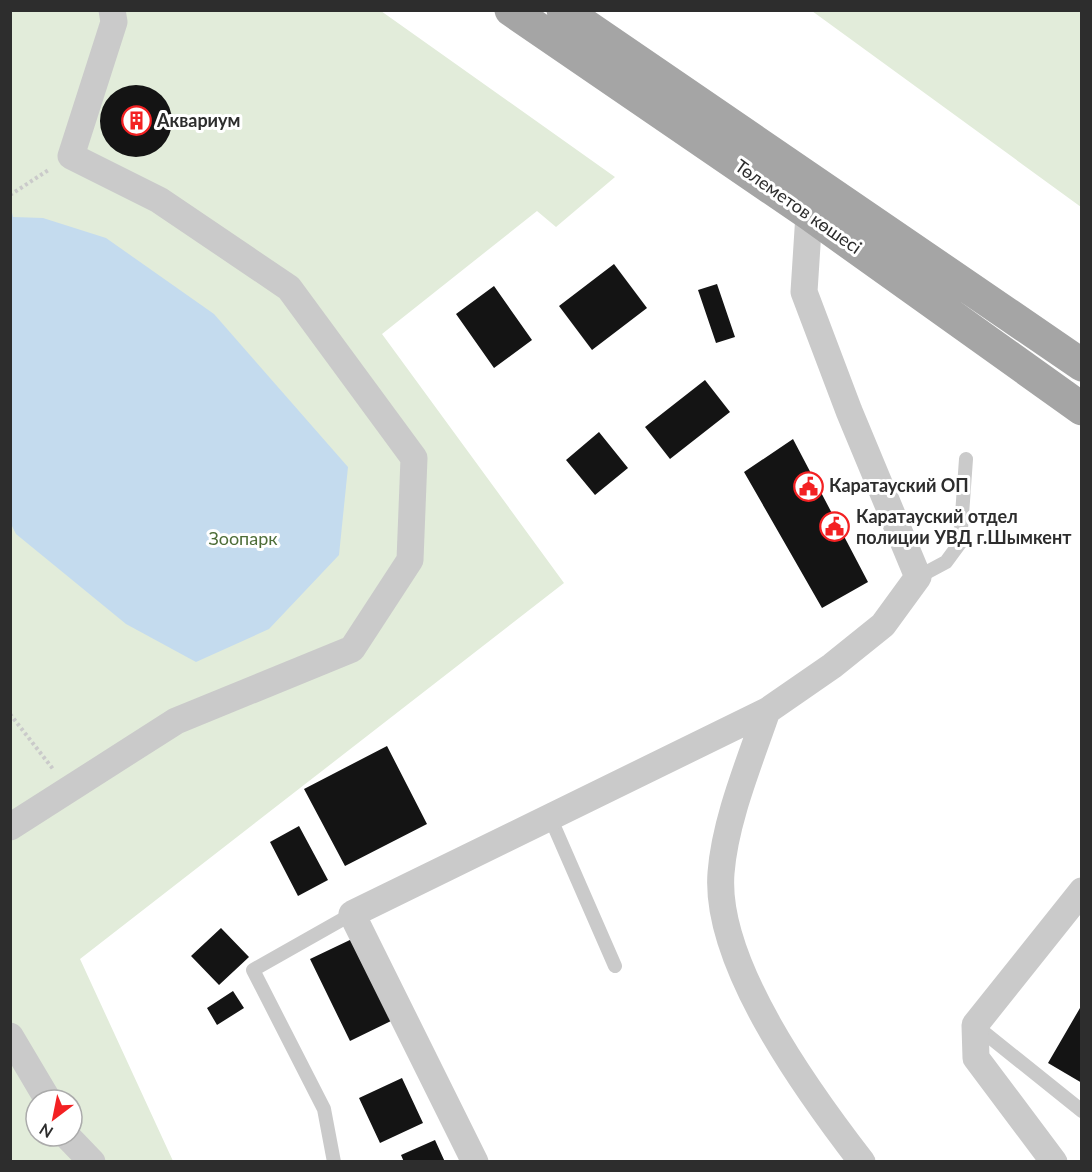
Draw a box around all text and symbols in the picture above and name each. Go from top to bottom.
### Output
building icon: Аквариум [120,105,152,137]
place label: Аквариум [156,109,241,131]
street label: Төлеметов көшесі [731,154,866,258]
public building icon: Каратауский ОП [792,470,824,502]
place label: Каратауский ОП [829,474,969,496]
place label: Каратауский отдел полиции УВД г.Шымкент [856,505,1072,548]
public building icon: Каратауский отдел полиции УВД г.Шымкент [819,511,851,543]
park label: Зоопарк [208,527,278,549]
north arrow [24,1088,84,1148]
text: N [36,1120,56,1142]

